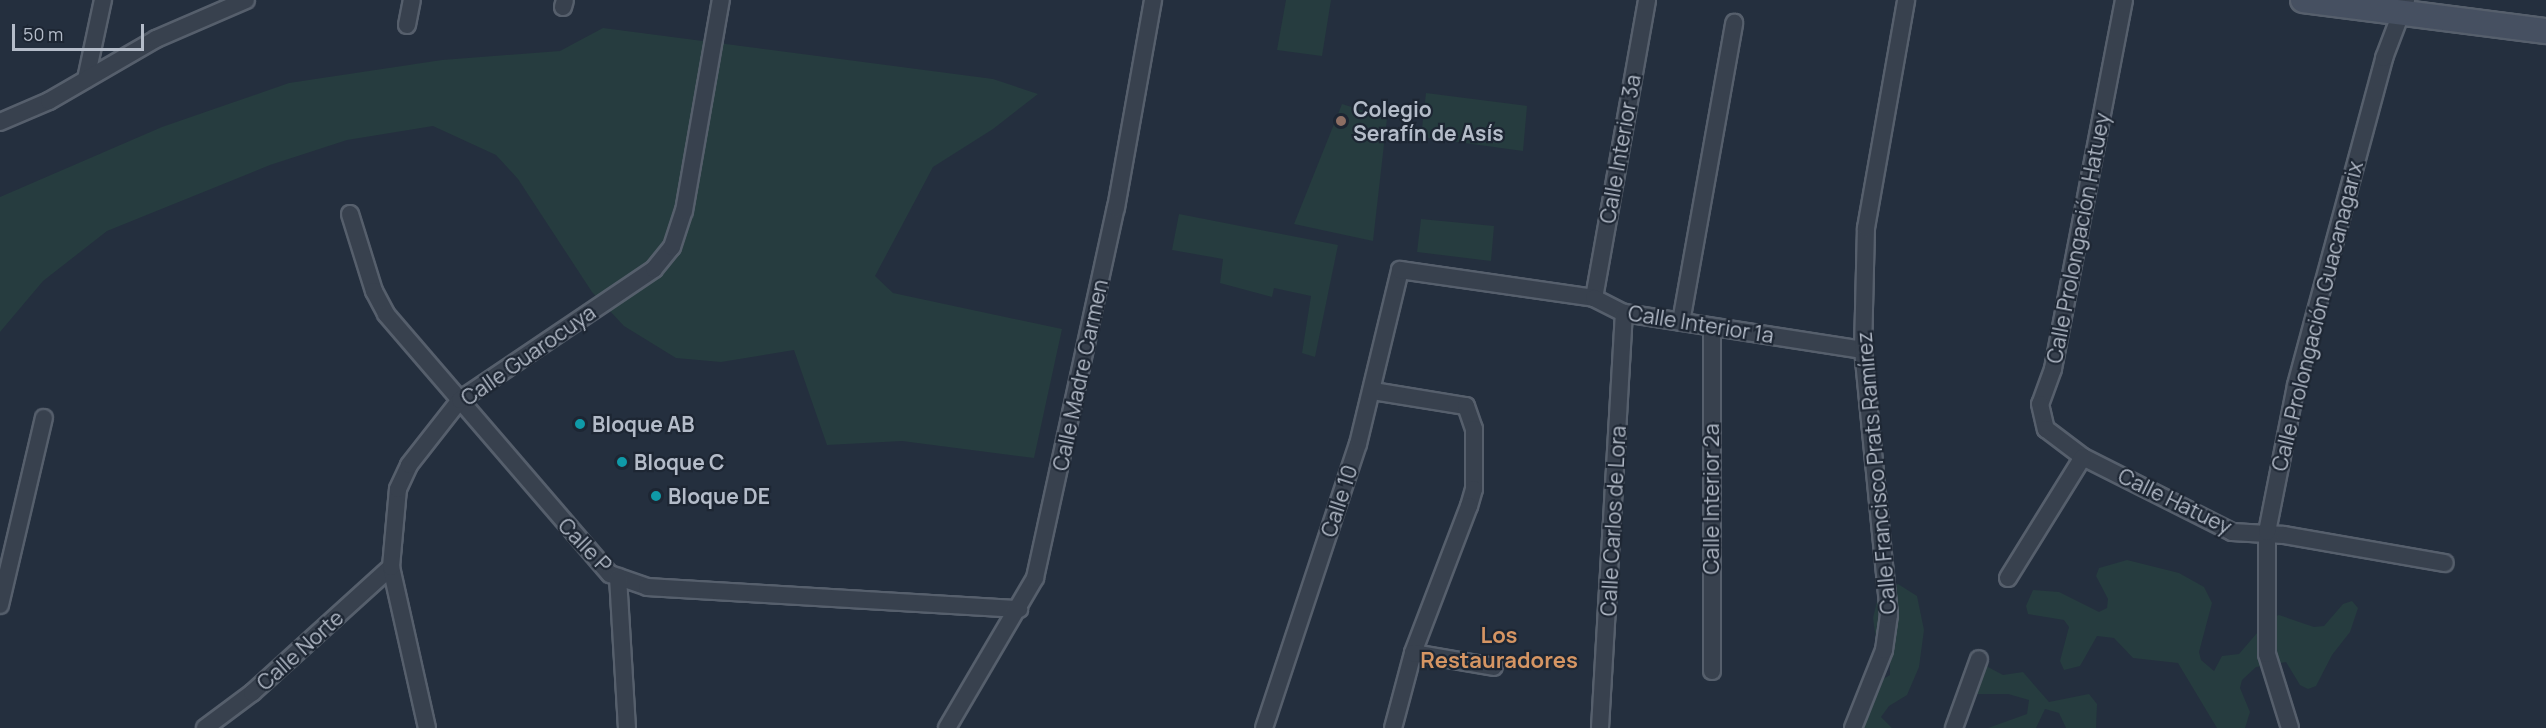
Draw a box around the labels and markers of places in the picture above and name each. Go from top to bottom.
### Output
place label: Colegio Serafín de Asís [1353,96,1504,146]
marker: Colegio Serafín de Asís [1334,114,1348,128]
place label: Bloque AB [592,411,694,437]
marker: Bloque AB [573,417,587,431]
place label: Bloque C [634,449,725,475]
marker: Bloque C [615,455,629,469]
place label: Bloque DE [668,483,770,509]
marker: Bloque DE [649,489,663,503]

